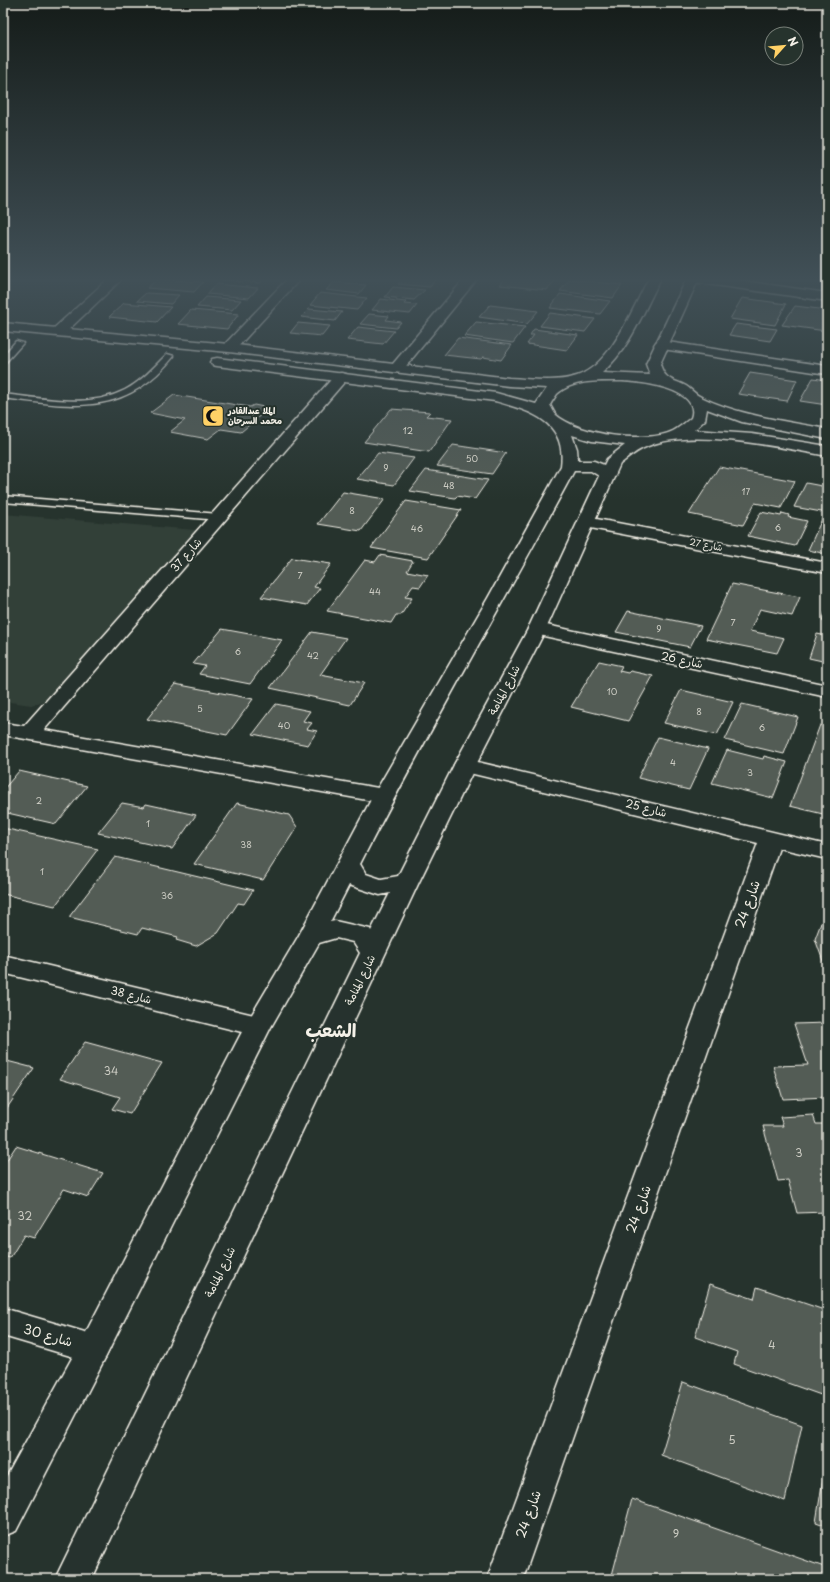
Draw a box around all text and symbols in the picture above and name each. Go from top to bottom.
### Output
north arrow [764,26,804,66]
text: N [784,33,803,49]
mosque icon: الملا عبدالقادر محمد السرحان [200,403,226,429]
place label: الملا عبدالقادر محمد السرحان [227,403,282,427]
house number: 12 [403,423,413,437]
house number: 50 [466,451,479,465]
house number: 9 [383,460,389,474]
house number: 48 [443,478,455,492]
house number: 17 [742,484,751,498]
house number: 8 [349,503,355,517]
house number: 6 [775,520,781,534]
house number: 46 [411,521,423,535]
street label: شارع 37 [166,534,206,576]
street label: شارع 27 [688,534,724,554]
house number: 7 [297,568,303,582]
house number: 44 [369,584,381,598]
house number: 7 [730,615,736,629]
house number: 9 [656,621,662,635]
house number: 6 [235,644,241,658]
street label: شارع 26 [659,647,705,673]
house number: 42 [307,648,319,662]
street label: شارع المنامة [483,662,525,718]
house number: 10 [607,684,618,698]
house number: 5 [197,701,203,715]
house number: 8 [696,704,702,718]
house number: 40 [278,718,291,732]
house number: 6 [759,720,765,734]
house number: 4 [670,755,676,769]
house number: 3 [747,765,753,779]
house number: 2 [36,793,42,807]
street label: شارع 25 [623,794,669,822]
house number: 1 [146,816,150,830]
house number: 38 [240,837,252,851]
house number: 1 [40,864,44,878]
street label: شارع 24 [729,877,765,931]
house number: 36 [161,888,173,902]
street label: شارع المنامة [340,951,380,1009]
street label: شارع 38 [109,981,153,1009]
district label: الشعب [306,1016,356,1043]
house number: 34 [104,1062,118,1079]
house number: 3 [795,1144,803,1161]
street label: شارع 24 [620,1182,656,1236]
house number: 32 [18,1207,33,1224]
street label: شارع المنامة [200,1243,240,1301]
street label: شارع 30 [21,1318,75,1352]
house number: 4 [768,1336,776,1353]
house number: 5 [728,1431,736,1448]
street label: شارع 24 [510,1487,546,1541]
house number: 9 [673,1525,679,1542]

